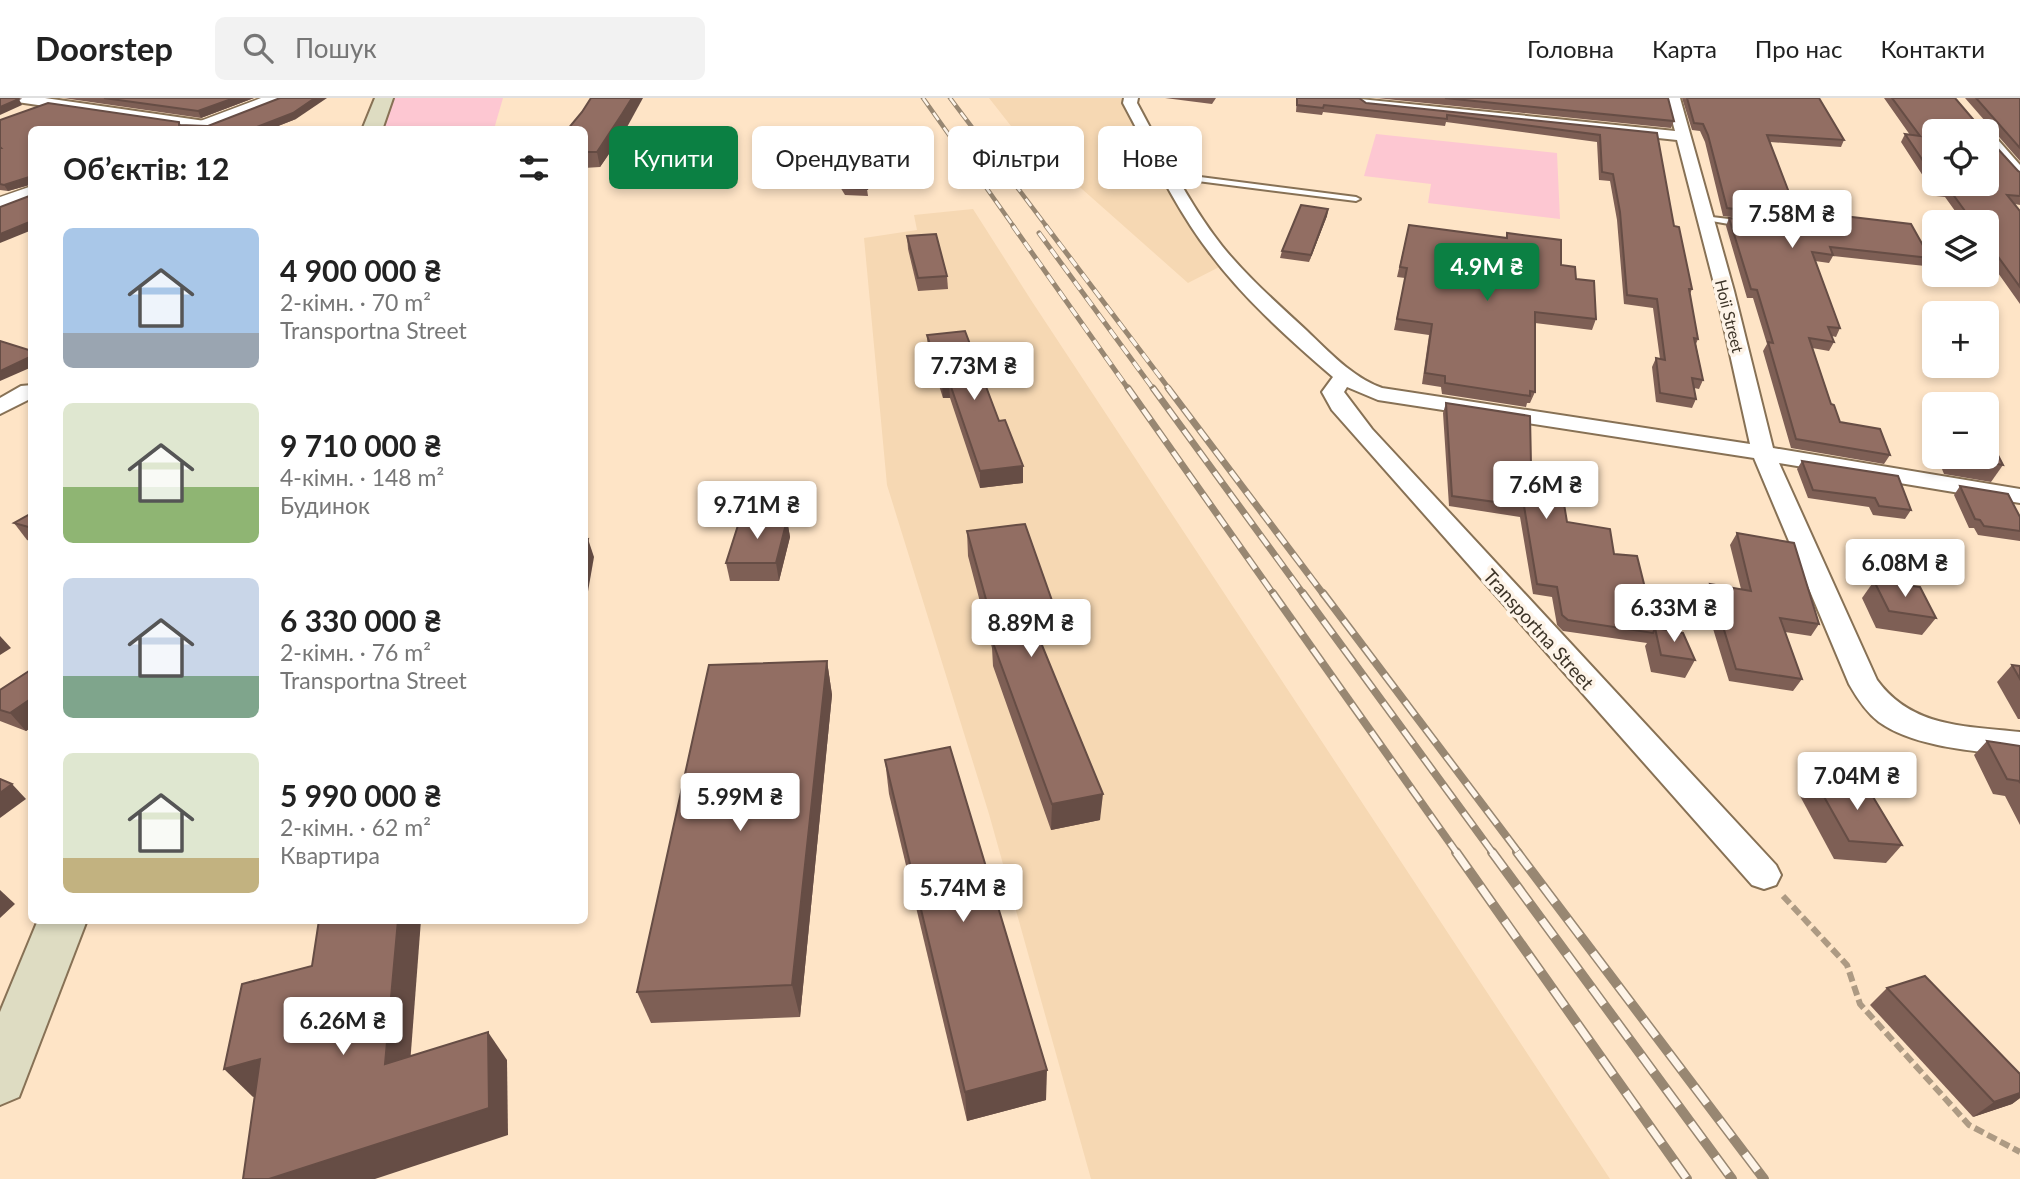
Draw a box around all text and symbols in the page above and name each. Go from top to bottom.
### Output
search box [215,17,705,80]
text: Doorstep [35,28,173,68]
icon: search [239,29,277,67]
text: Пошук [295,32,377,64]
text: Головна [1527,34,1614,63]
text: Карта [1652,34,1717,63]
text: Про нас [1755,34,1842,63]
text: Контакти [1880,34,1985,63]
map controls [1922,119,1999,469]
button: locate [1922,119,1999,196]
chip: Купити [609,126,738,189]
chip: Орендувати [752,126,934,189]
chip: Фільтри [948,126,1084,189]
chip: Нове [1098,126,1202,189]
icon: filters [515,149,553,187]
text: Об’єктів: 12 [63,150,229,186]
pin: 7.58M ₴ [1727,190,1857,250]
text: 7.58M ₴ [1749,199,1835,227]
button: layers [1922,210,1999,287]
pin: 4.9M ₴ [1430,244,1544,303]
text: 4 900 000 ₴ [280,252,442,288]
text: 4.9M ₴ [1450,252,1524,280]
icon: home [119,256,203,340]
street label: Hoii Street [1712,277,1748,355]
text: 2-кімн. · 70 m² [280,288,431,316]
button: + [1922,301,1999,378]
text: Transportna Street [280,316,467,344]
pin: 7.73M ₴ [909,342,1039,402]
text: 7.73M ₴ [931,351,1017,379]
button: − [1922,392,1999,469]
text: 9 710 000 ₴ [280,427,442,463]
icon: home [119,431,203,515]
pin: 7.6M ₴ [1489,462,1603,521]
text: 4-кімн. · 148 m² [280,463,444,491]
text: 7.6M ₴ [1509,470,1583,498]
pin: 9.71M ₴ [692,482,822,541]
text: 9.71M ₴ [714,490,800,518]
text: Будинок [280,491,370,519]
pin: 6.08M ₴ [1840,540,1970,599]
text: 6.08M ₴ [1862,548,1948,576]
street label: Transportna Street [1479,564,1599,694]
pin: 6.33M ₴ [1609,584,1739,644]
text: 6.33M ₴ [1631,593,1717,621]
pin: 8.89M ₴ [966,600,1096,659]
text: 6 330 000 ₴ [280,602,442,638]
icon: home [119,606,203,690]
text: 8.89M ₴ [988,608,1074,636]
text: 2-кімн. · 76 m² [280,638,431,666]
text: Transportna Street [280,666,467,694]
pin: 7.04M ₴ [1792,752,1922,812]
text: 7.04M ₴ [1814,761,1900,789]
pin: 5.99M ₴ [675,774,805,833]
text: 5 990 000 ₴ [280,777,442,813]
icon: home [119,781,203,865]
text: 5.99M ₴ [697,782,783,810]
text: 2-кімн. · 62 m² [280,813,431,841]
text: Квартира [280,841,380,869]
pin: 5.74M ₴ [898,864,1028,924]
text: 5.74M ₴ [920,873,1006,901]
pin: 6.26M ₴ [278,998,408,1057]
text: 6.26M ₴ [300,1006,386,1034]

